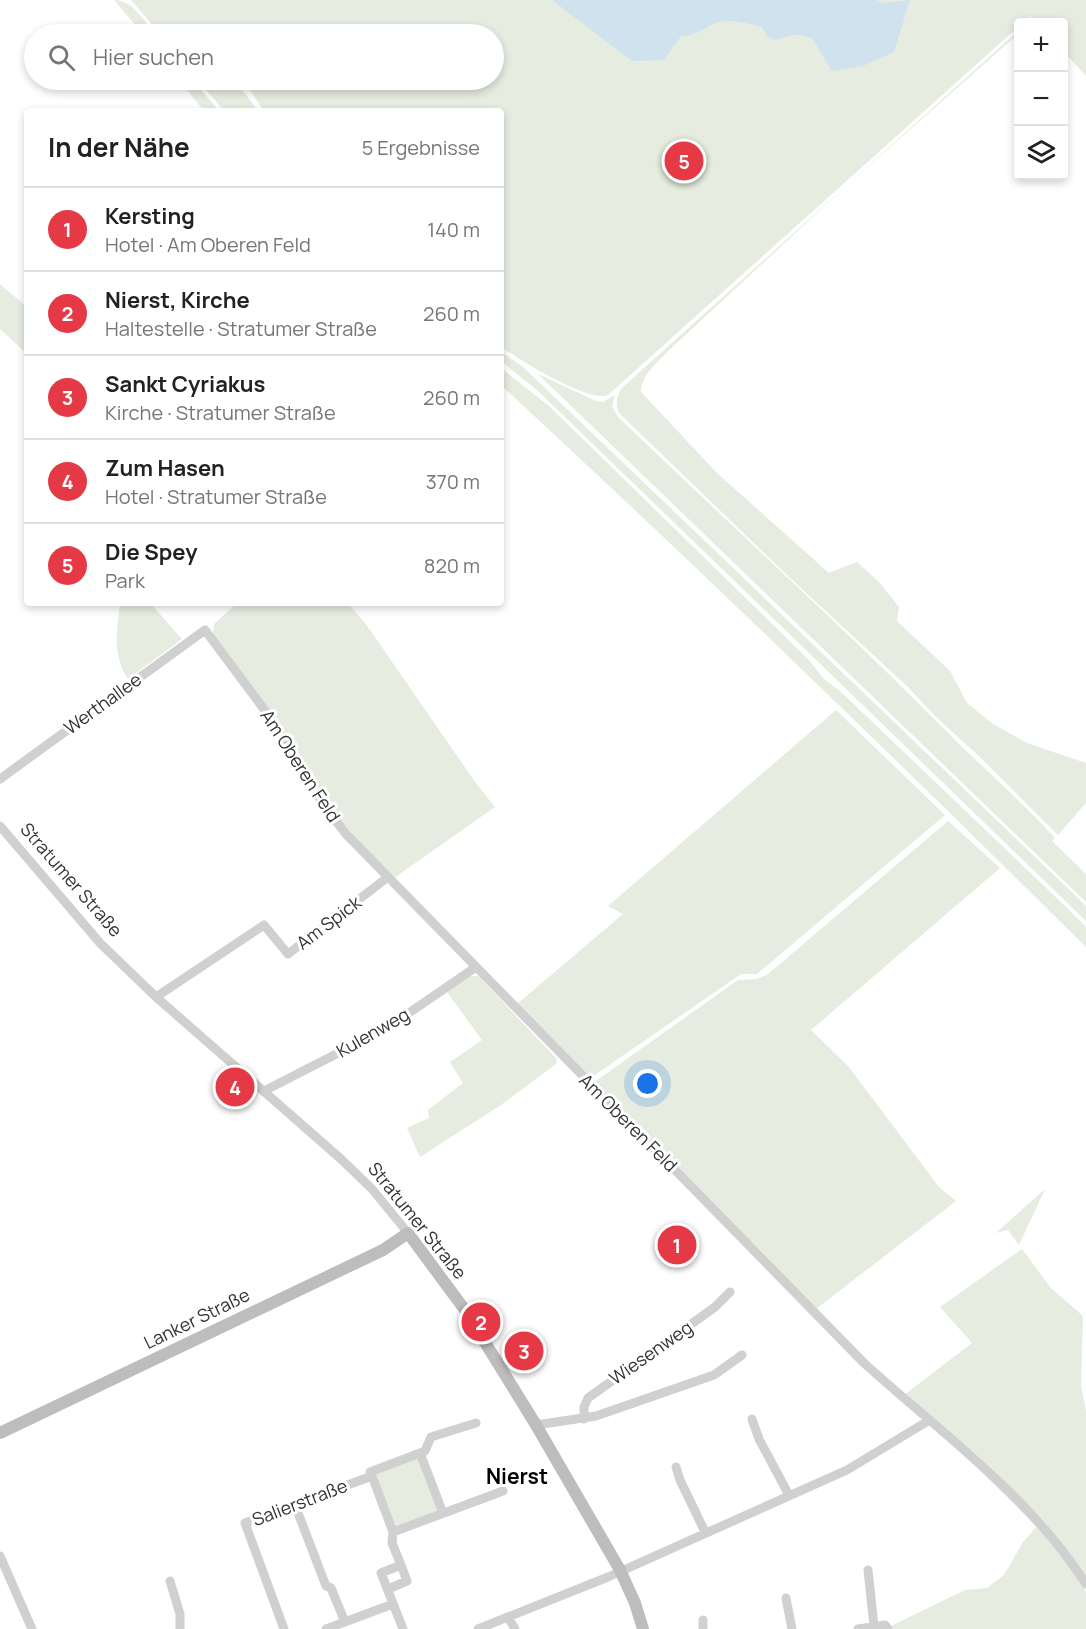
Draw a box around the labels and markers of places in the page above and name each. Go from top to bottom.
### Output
pin: 5 [664,138,704,184]
pin: 4 [216,1064,254,1110]
pin: 1 [658,1222,696,1268]
pin: 2 [462,1300,500,1344]
pin: 3 [504,1328,544,1374]

